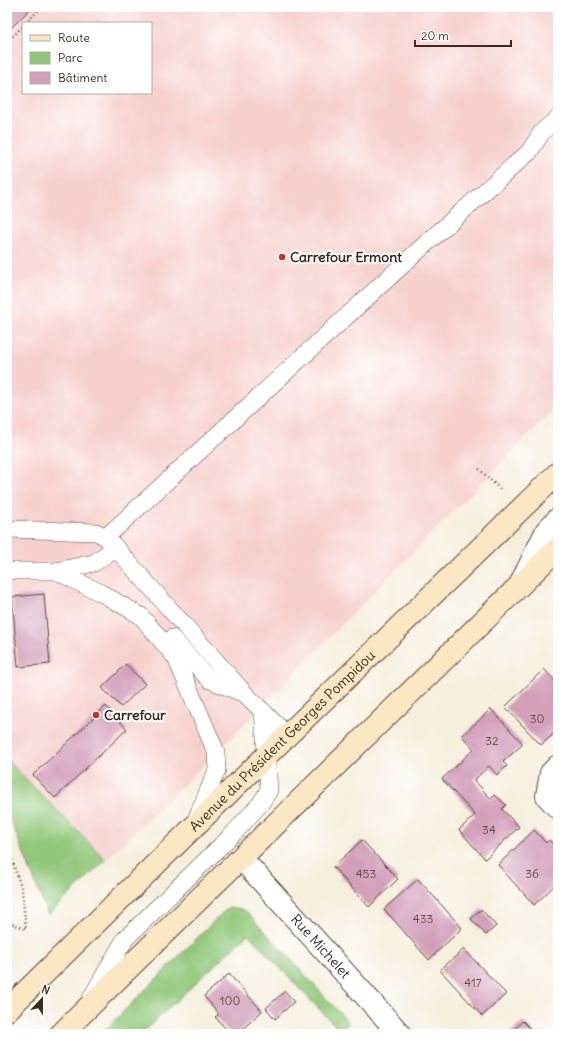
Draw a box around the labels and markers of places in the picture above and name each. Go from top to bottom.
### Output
place label: Carrefour Ermont [290,248,402,266]
marker: Carrefour Ermont [277,252,287,262]
place label: Carrefour [104,706,166,724]
marker: Carrefour [91,710,101,720]

